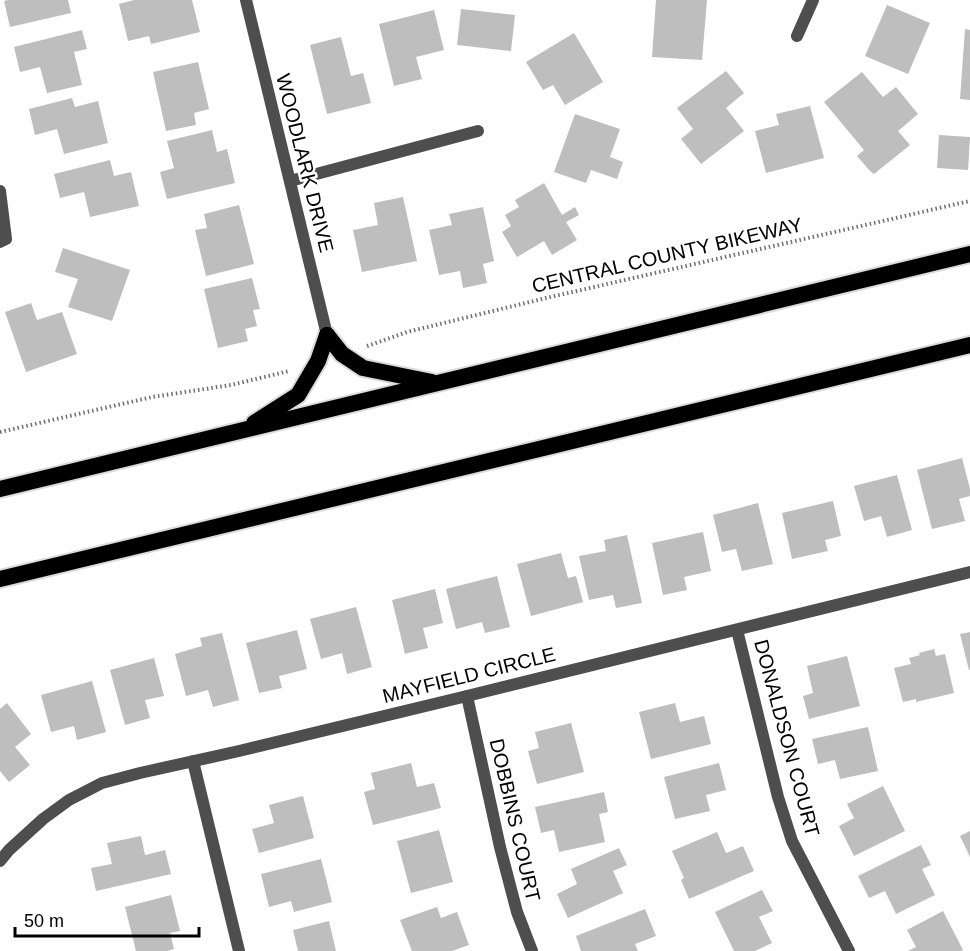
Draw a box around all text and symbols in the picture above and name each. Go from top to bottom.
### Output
street label: WOODLARK DRIVE [272,71,338,255]
street label: CENTRAL COUNTY BIKEWAY [530,213,804,297]
street label: DONALDSON COURT [750,637,824,839]
street label: MAYFIELD CIRCLE [380,643,558,707]
street label: DOBBINS COURT [486,736,544,904]
scale bar [15,900,200,938]
text: 50 m [24,911,64,931]

